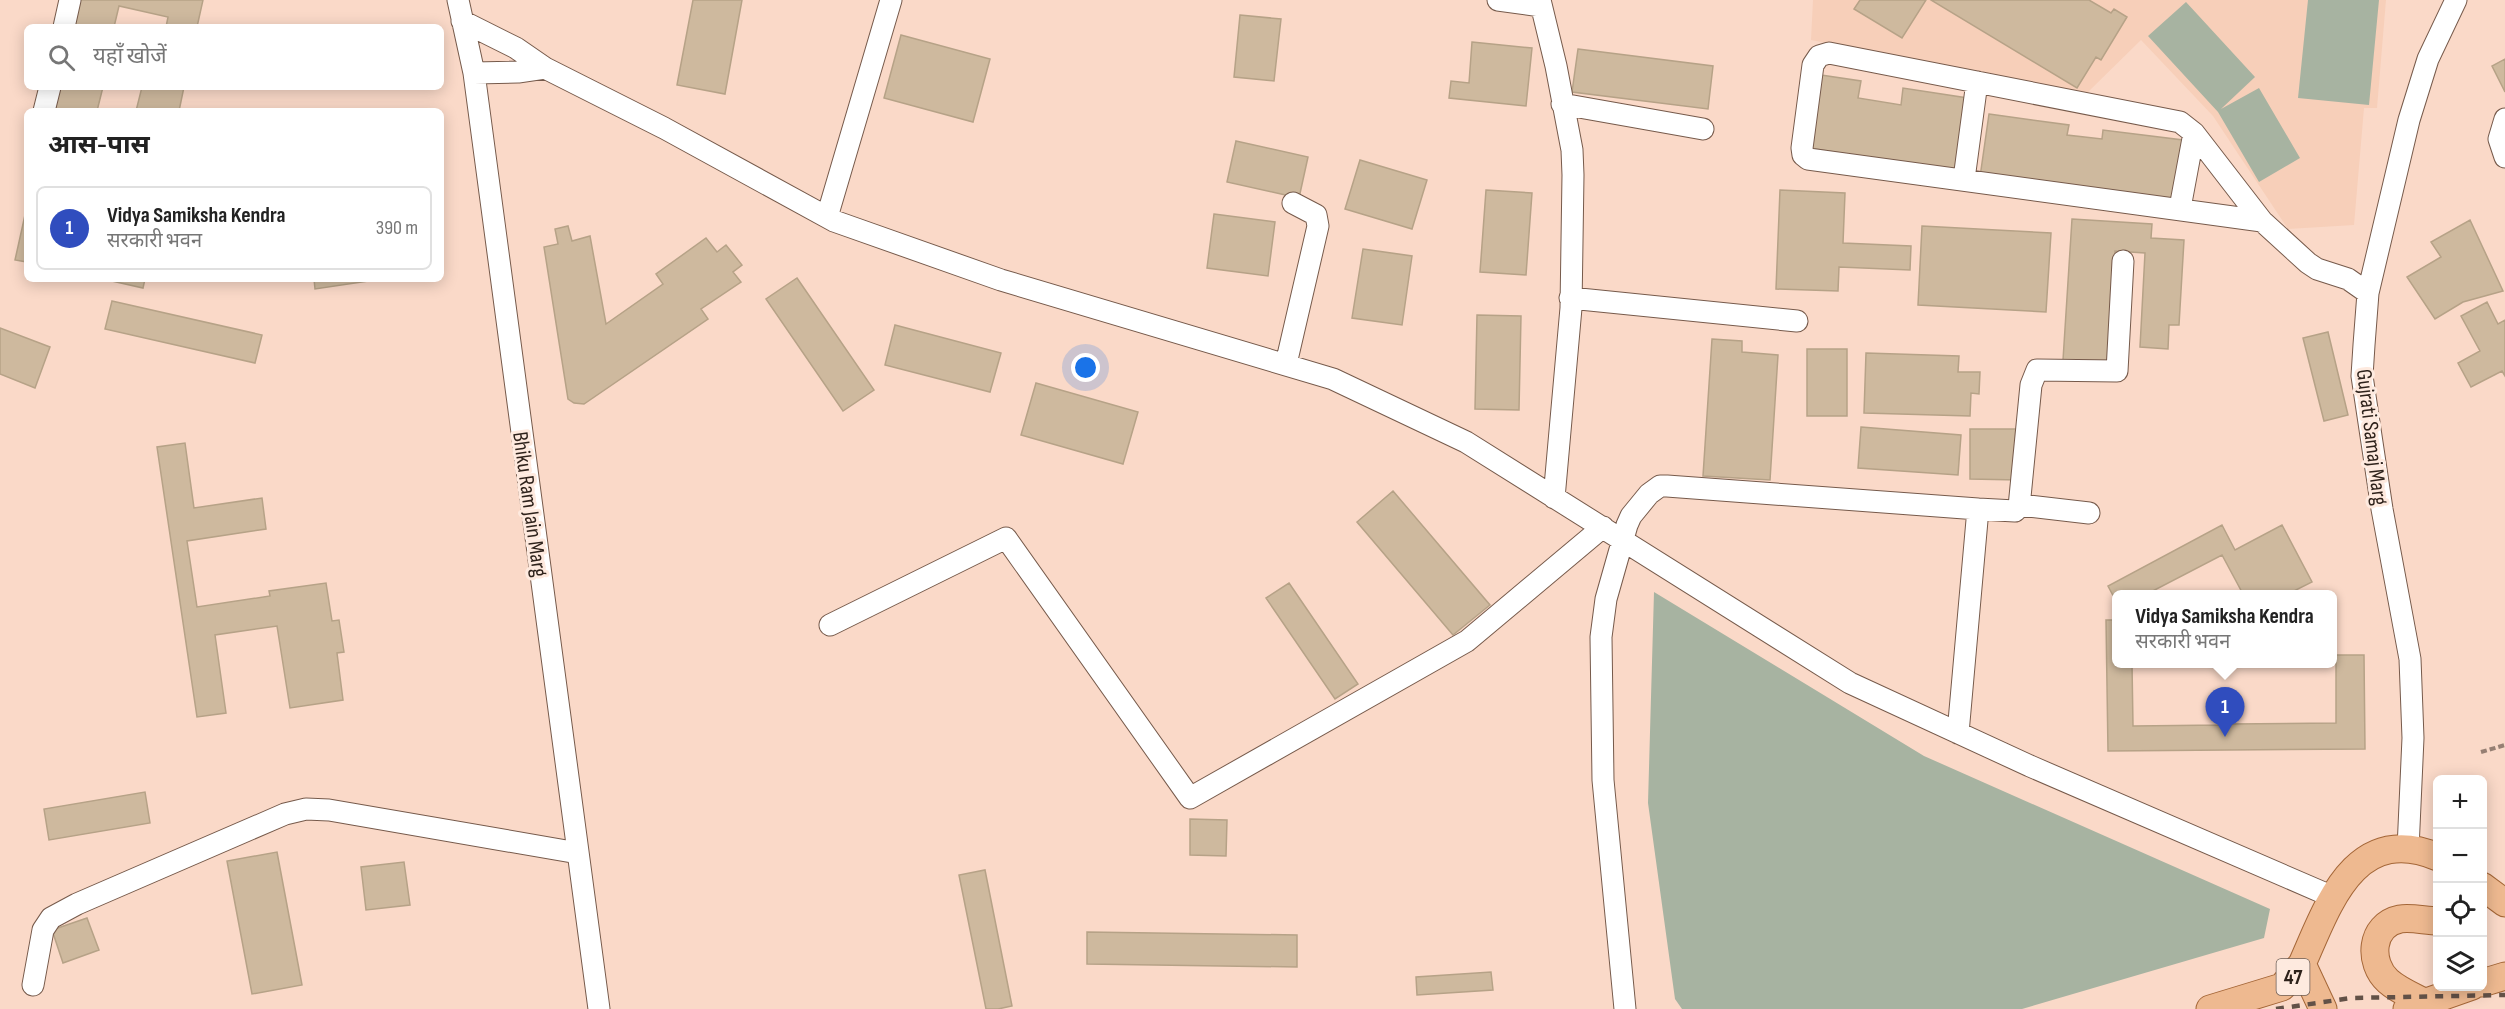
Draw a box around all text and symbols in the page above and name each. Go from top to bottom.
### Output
search box [24,24,444,90]
icon: search [45,41,78,74]
text: यहाँ खोजें [93,43,167,70]
text: आस-पास [48,130,150,161]
text: Vidya Samiksha Kendra [107,202,285,229]
text: 1 [66,216,73,240]
text: 390 m [376,216,418,240]
text: सरकारी भवन [107,229,202,253]
your location [1071,353,1100,382]
street label: Gujrati Samaj Marg [2350,368,2393,507]
street label: Bhiku Ram Jain Marg [506,430,553,579]
popup [2112,590,2337,668]
text: Vidya Samiksha Kendra [2135,603,2314,630]
text: सरकारी भवन [2135,630,2230,654]
pin: 1 [2206,688,2244,737]
map controls [2433,775,2487,991]
button: + [2433,775,2487,829]
button: − [2433,829,2487,883]
button: locate [2433,883,2487,937]
button: layers [2433,937,2487,991]
road number: 47 [2276,959,2310,995]

